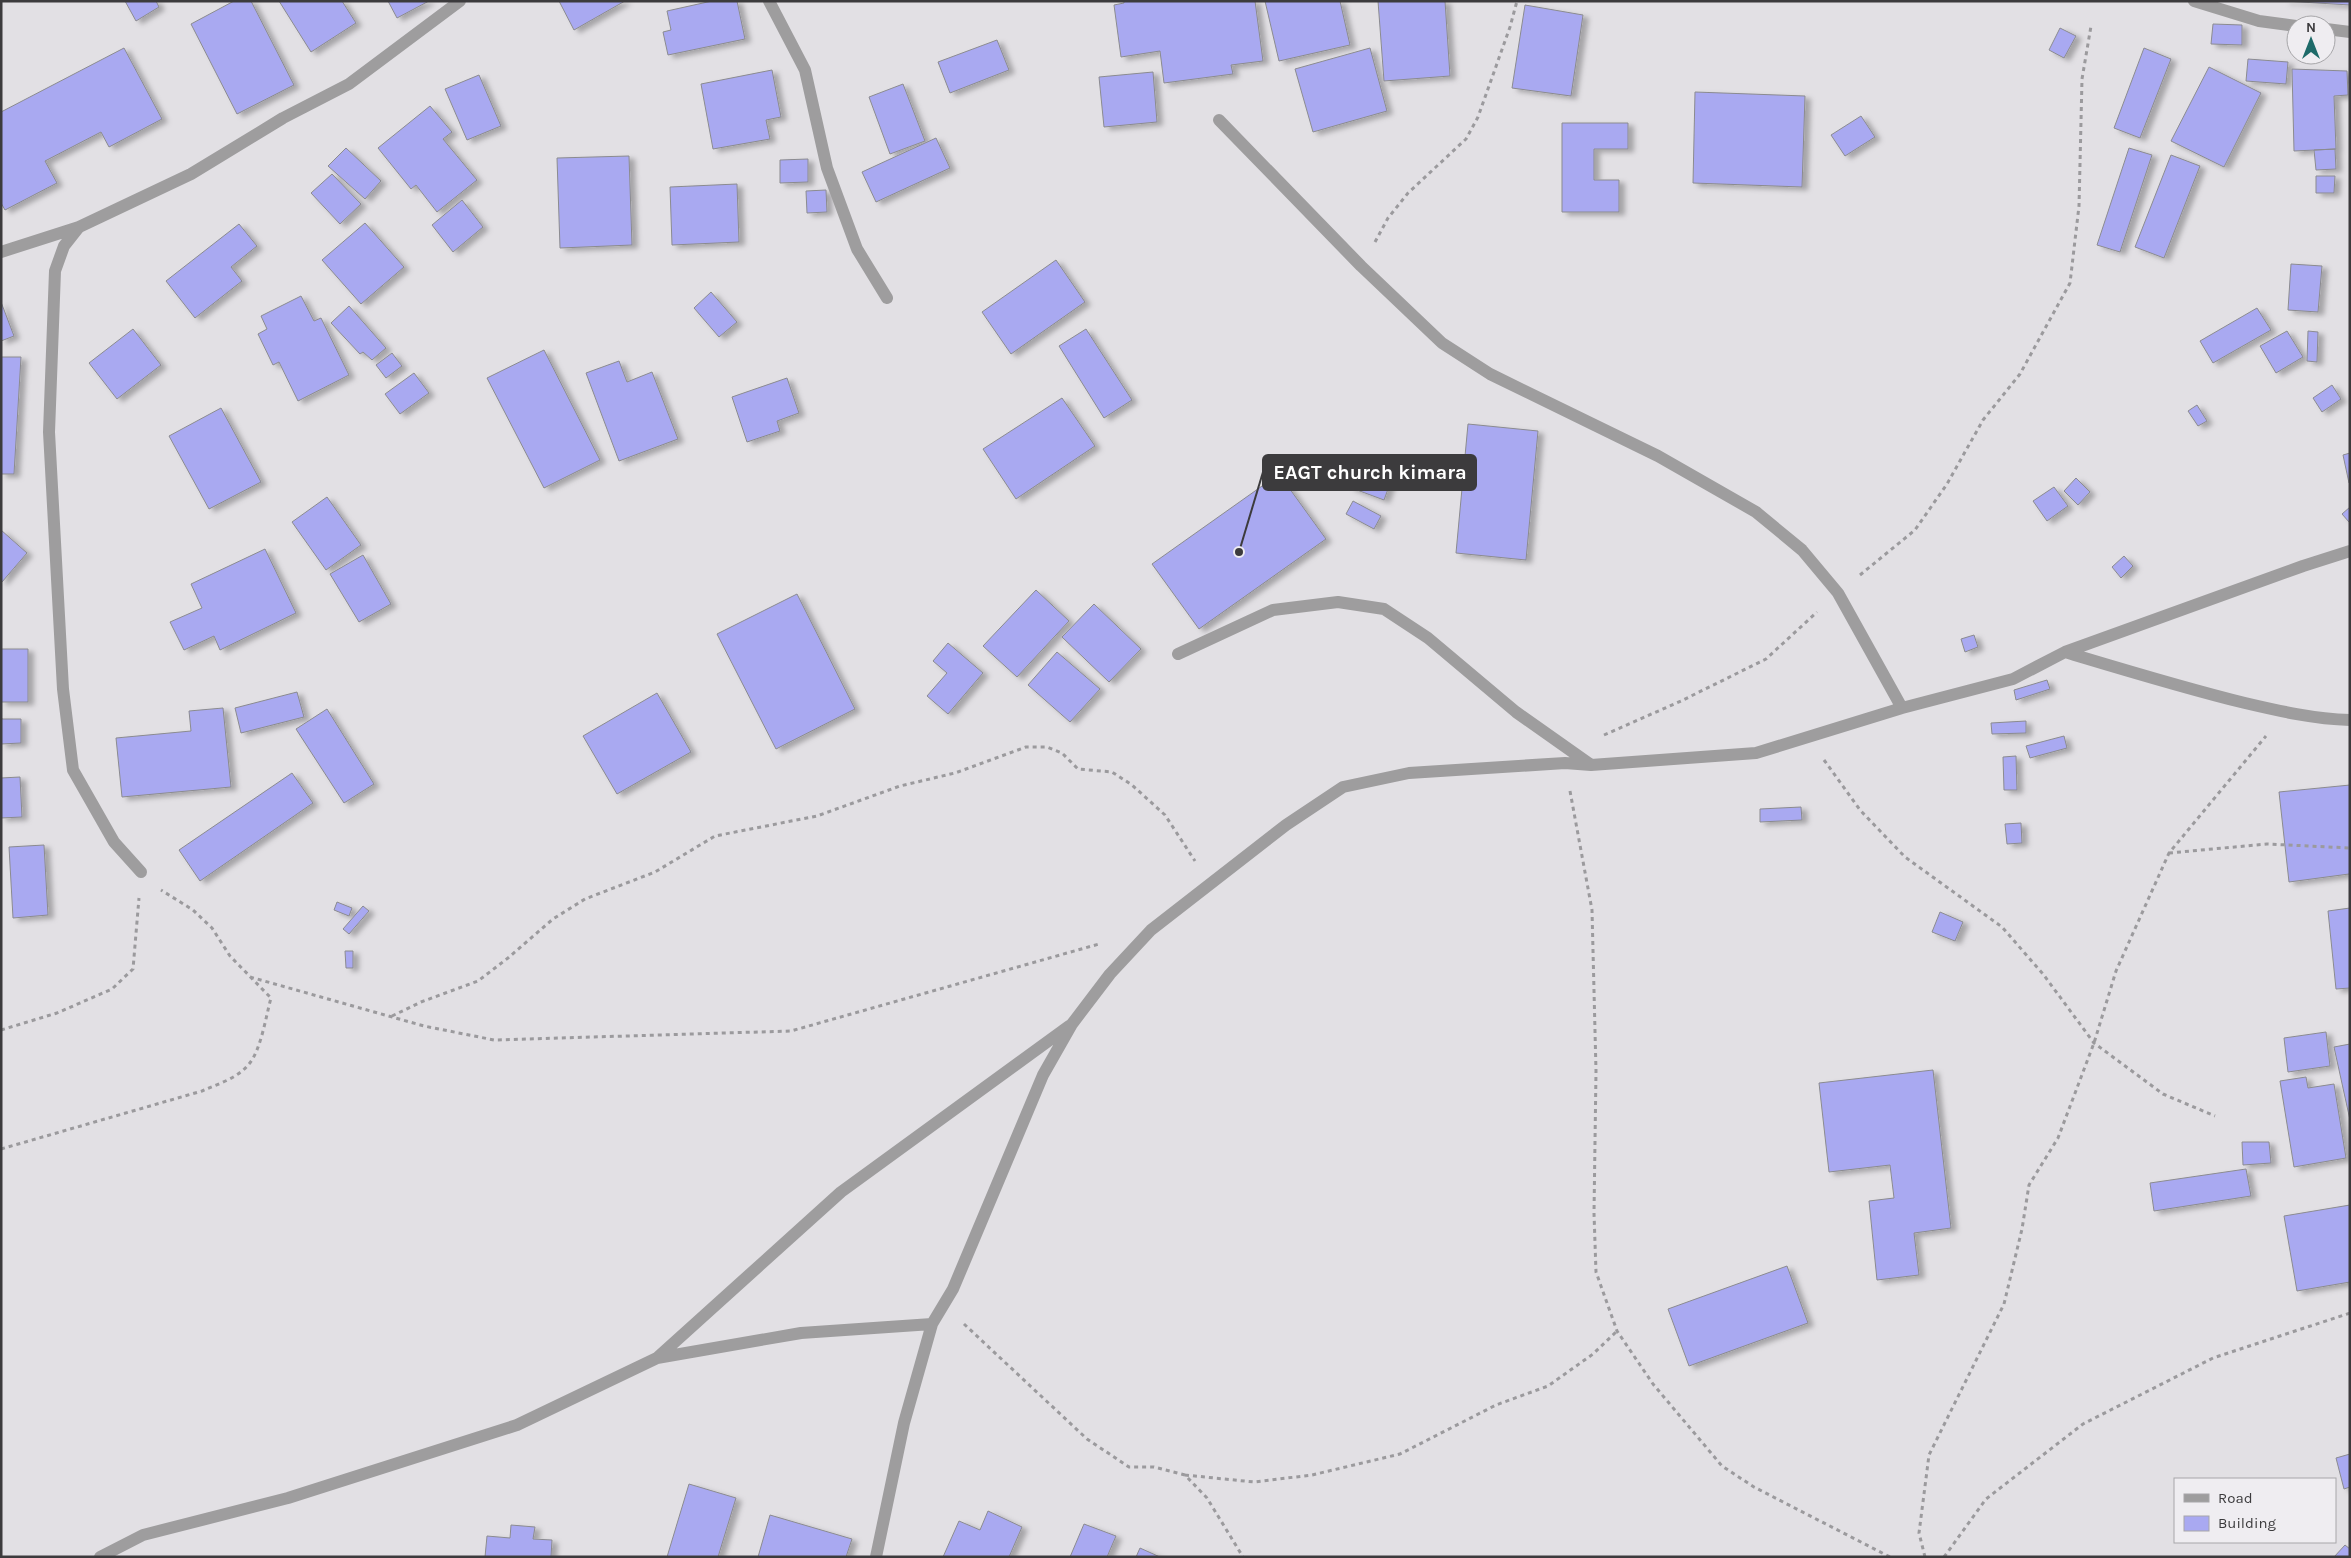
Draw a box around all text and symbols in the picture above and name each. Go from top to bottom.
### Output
north arrow [2286,15,2336,65]
text: N [2306,19,2316,36]
callout: EAGT church kimara [1263,455,1476,490]
text: EAGT church kimara [1273,461,1467,484]
legend [2174,1478,2336,1543]
text: Road [2218,1489,2253,1507]
text: Building [2218,1514,2276,1532]

